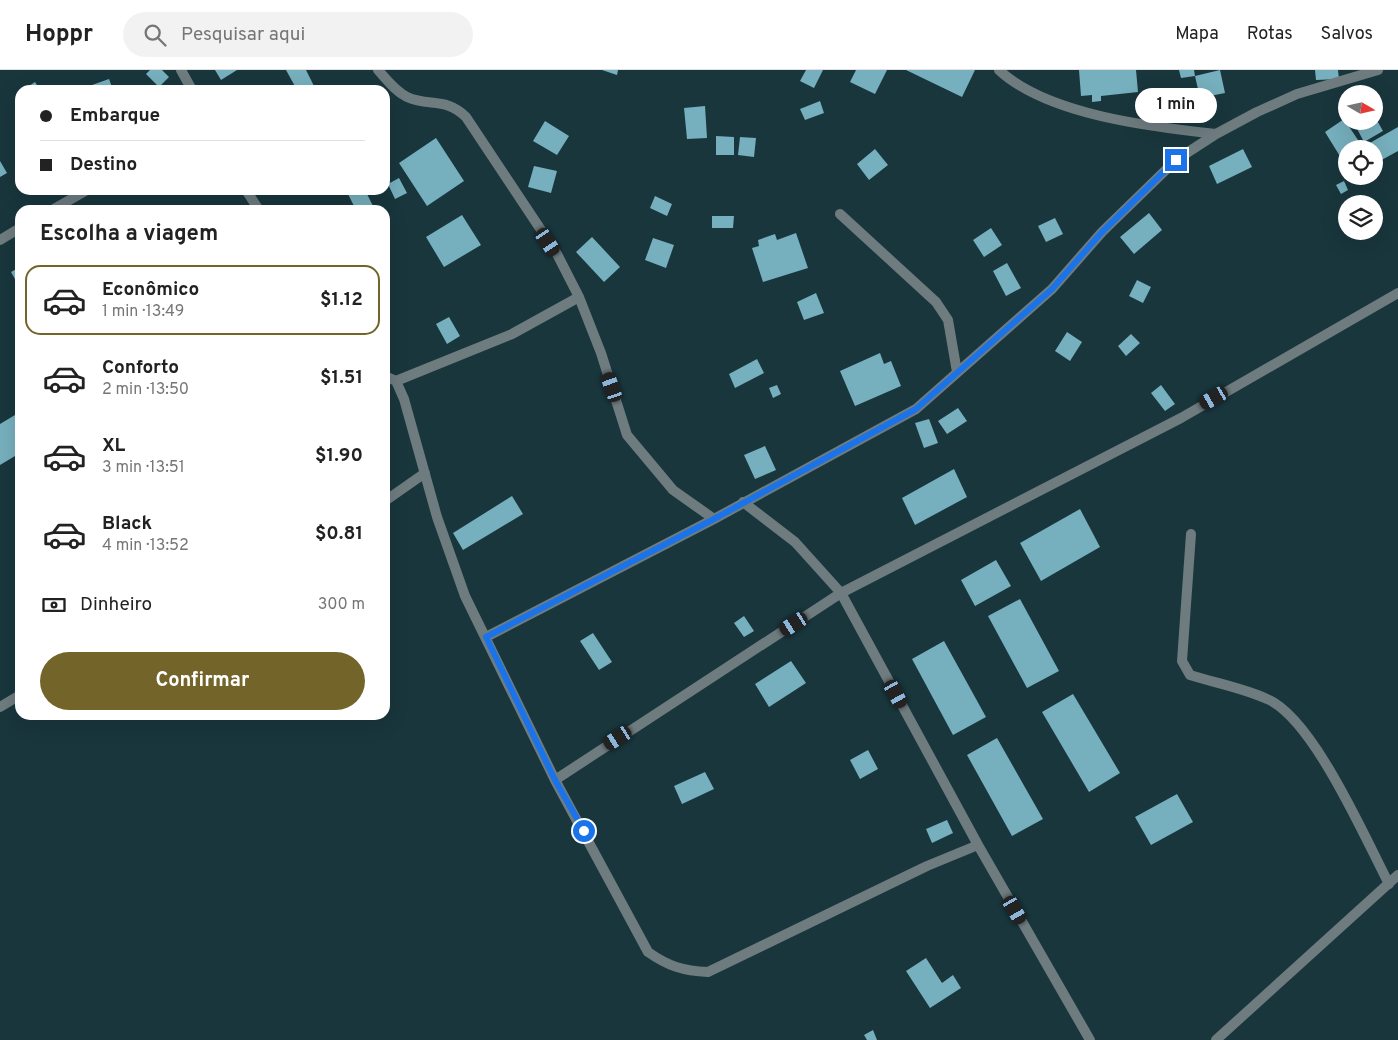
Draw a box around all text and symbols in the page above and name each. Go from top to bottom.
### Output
search box [123,12,473,57]
text: Hoppr [25,20,93,50]
icon: search [141,21,169,49]
text: Pesquisar aqui [181,23,305,47]
text: Mapa [1175,23,1219,46]
text: Rotas [1247,23,1293,46]
text: Salvos [1321,23,1373,46]
north arrow [1338,85,1382,130]
map controls [1338,85,1383,240]
callout: 1 min [1135,88,1217,122]
text: 1 min [1157,95,1195,115]
text: Embarque [70,104,160,128]
button: locate [1338,140,1383,185]
route end [1165,149,1187,171]
text: Destino [70,153,137,177]
button: layers [1338,195,1383,240]
text: Escolha a viagem [40,221,218,248]
car [533,225,562,259]
icon: car [42,278,87,323]
text: Econômico [102,278,199,302]
text: $1.12 [320,288,363,312]
text: 1 min · 13:49 [102,302,184,322]
icon: car [42,356,87,401]
text: Conforto [102,356,179,380]
text: $1.51 [320,366,363,390]
car [600,370,623,404]
text: 2 min · 13:50 [102,380,189,400]
car [1197,384,1230,412]
icon: car [42,434,87,479]
text: XL [102,434,125,458]
text: $1.90 [315,444,363,468]
text: 3 min · 13:51 [102,458,185,478]
icon: car [42,512,87,557]
text: Black [102,512,152,536]
text: $0.81 [315,522,363,546]
text: 4 min · 13:52 [102,536,189,556]
icon: cash [40,591,68,619]
text: Dinheiro [80,593,152,617]
text: 300 m [318,595,365,615]
car [777,610,810,638]
button: Confirmar [40,652,365,710]
car [882,677,909,711]
car [601,724,634,752]
route start [573,820,595,842]
car [1001,893,1028,927]

